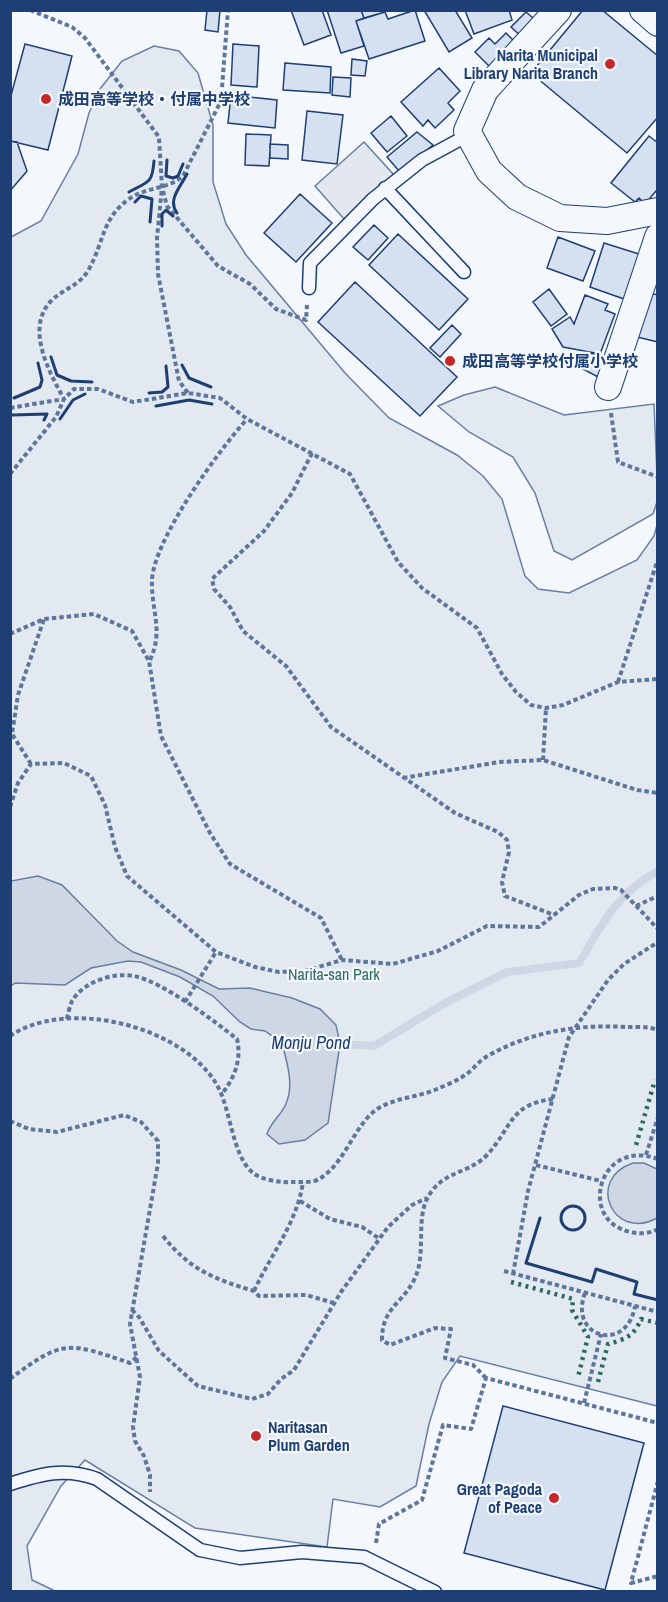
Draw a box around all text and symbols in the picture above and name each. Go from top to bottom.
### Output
place label: Narita Municipal Library Narita Branch [464,44,598,84]
marker: Narita Municipal Library Narita Branch [603,57,617,71]
place label: 成田高等学校・付属中学校 [58,88,250,110]
marker: 成田高等学校・付属中学校 [39,92,53,106]
place label: 成田高等学校付属小学校 [462,350,638,372]
marker: 成田高等学校付属小学校 [443,354,457,368]
park label: Narita-san Park [288,963,380,985]
water label: Monju Pond [272,1030,351,1055]
place label: Naritasan Plum Garden [268,1416,350,1456]
marker: Naritasan Plum Garden [249,1429,263,1443]
place label: Great Pagoda of Peace [457,1478,543,1518]
marker: Great Pagoda of Peace [547,1491,561,1505]

